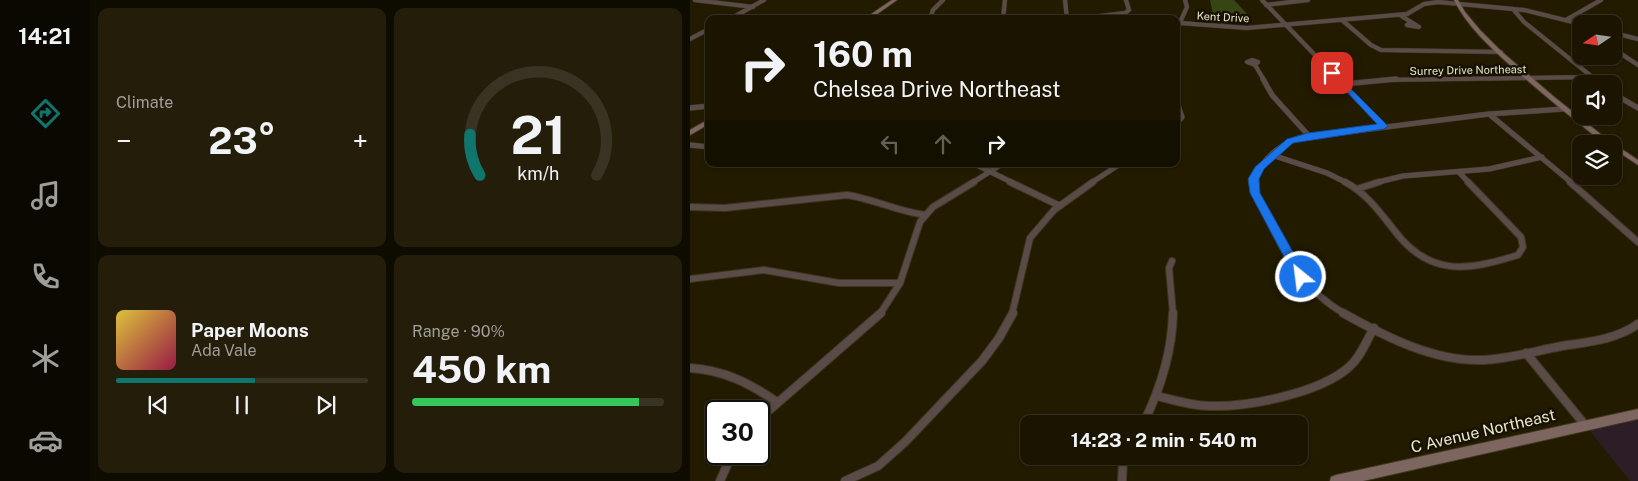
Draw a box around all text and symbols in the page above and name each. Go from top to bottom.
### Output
street label: Kent Drive [1196,10,1250,24]
north arrow [1572,15,1622,65]
map controls [1572,15,1622,185]
text: 14:21 [18,23,72,49]
text: 160 m [813,34,913,75]
icon: right [730,35,795,100]
pin [1311,52,1353,94]
icon: arrive [1318,59,1346,87]
street label: Surrey Drive Northeast [1409,63,1527,77]
button: sound [1572,75,1622,125]
text: Chelsea Drive Northeast [813,76,1061,102]
text: Climate [116,93,173,112]
icon: directions [28,96,63,131]
text: 21 [510,105,566,166]
text: 23° [208,118,276,163]
text: − [116,124,132,157]
text: + [352,124,368,157]
icon: left [876,130,904,158]
icon: ahead [929,130,957,158]
icon: right [982,130,1010,158]
button: layers [1572,135,1622,185]
text: km/h [517,163,559,184]
icon: music [28,178,63,213]
position arrow [1274,250,1326,302]
icon: phone [28,259,63,294]
text: Paper Moons [191,319,309,341]
text: Range · 90% [412,322,505,341]
icon: climate [28,341,63,376]
text: Ada Vale [191,341,256,360]
text: 450 km [412,347,551,392]
icon: previous [144,391,172,419]
icon: pause [228,391,256,419]
icon: next [312,391,340,419]
speed limit sign: 30 [705,400,770,465]
street label: C Avenue Northeast [1409,405,1557,457]
icon: car [28,423,63,458]
text: 14:23 · 2 min · 540 m [1071,429,1257,451]

